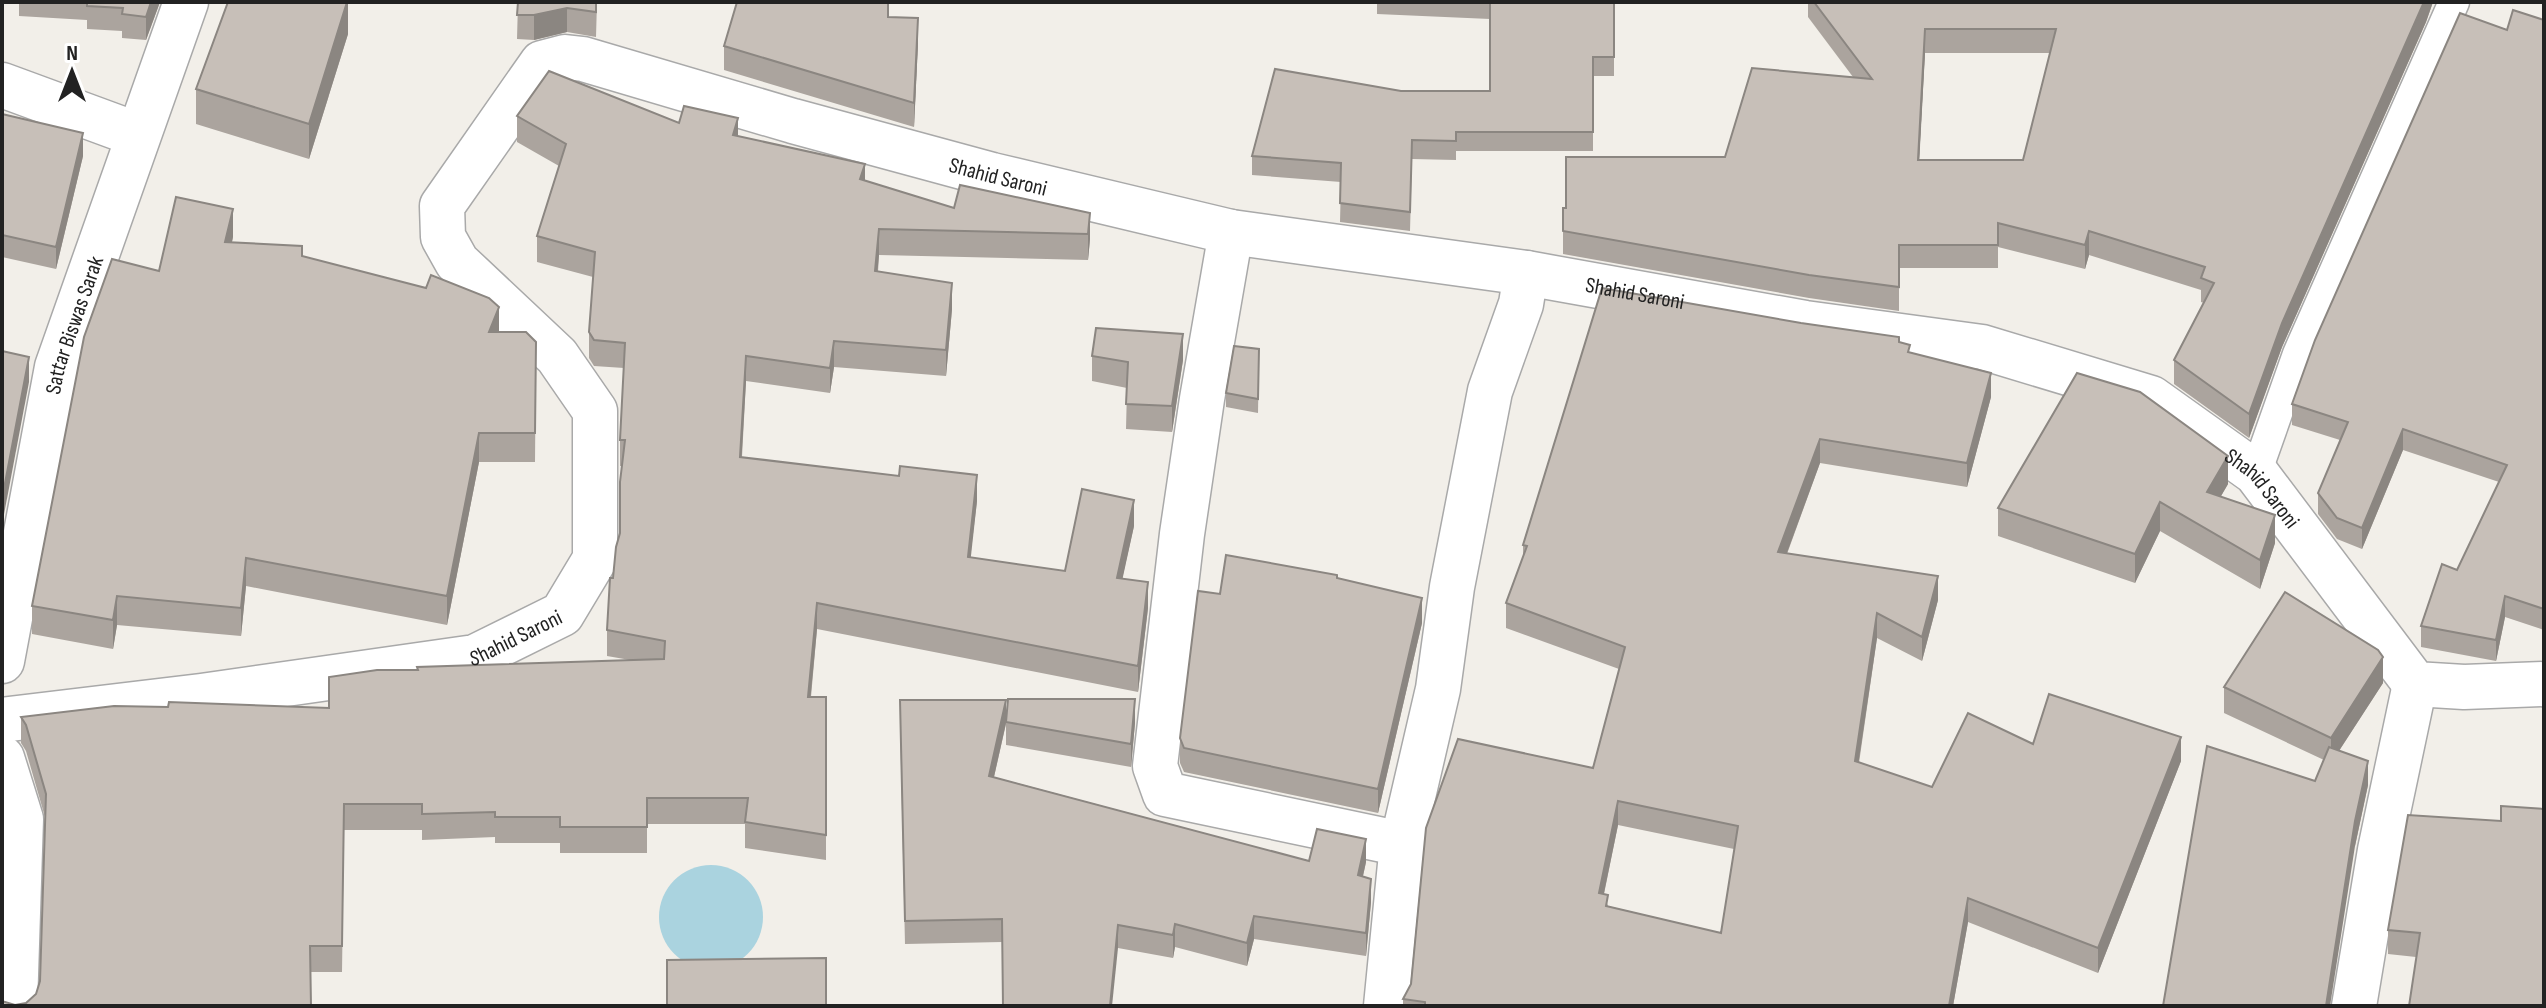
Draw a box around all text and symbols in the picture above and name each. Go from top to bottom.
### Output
north arrow [32,32,112,112]
text: N [66,40,78,67]
street label: Shahid Saroni [946,152,1050,203]
street label: Sattar Biswas Sarak [40,252,110,396]
street label: Shahid Saroni [1583,272,1686,316]
street label: Shahid Saroni [2219,443,2305,534]
street label: Shahid Saroni [468,604,567,673]

